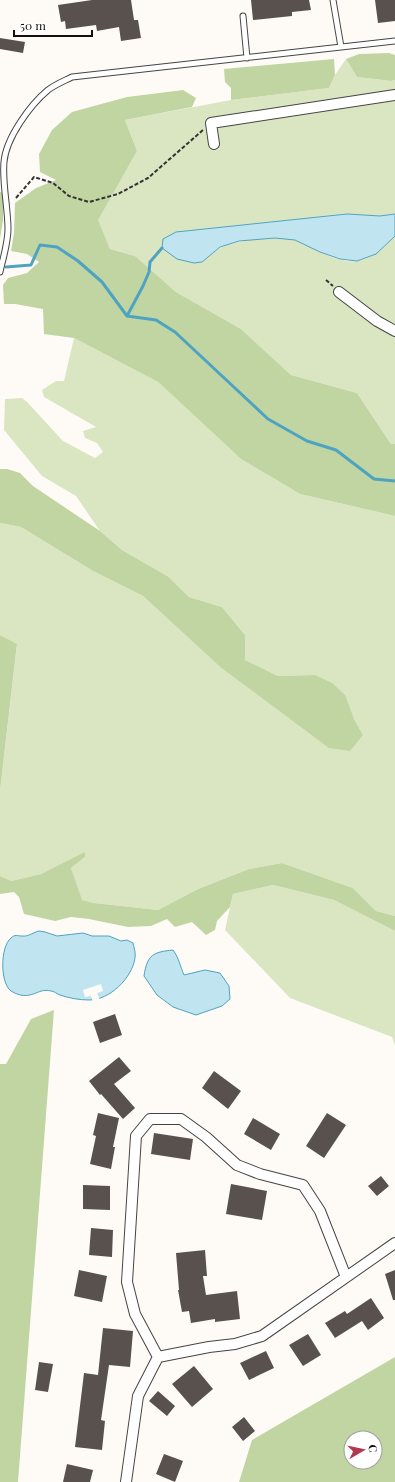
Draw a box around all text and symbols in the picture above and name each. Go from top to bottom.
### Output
scale bar [14,12,92,38]
text: 50 m [20,17,46,33]
north arrow [343,1430,383,1470]
text: С [365,1443,381,1454]

